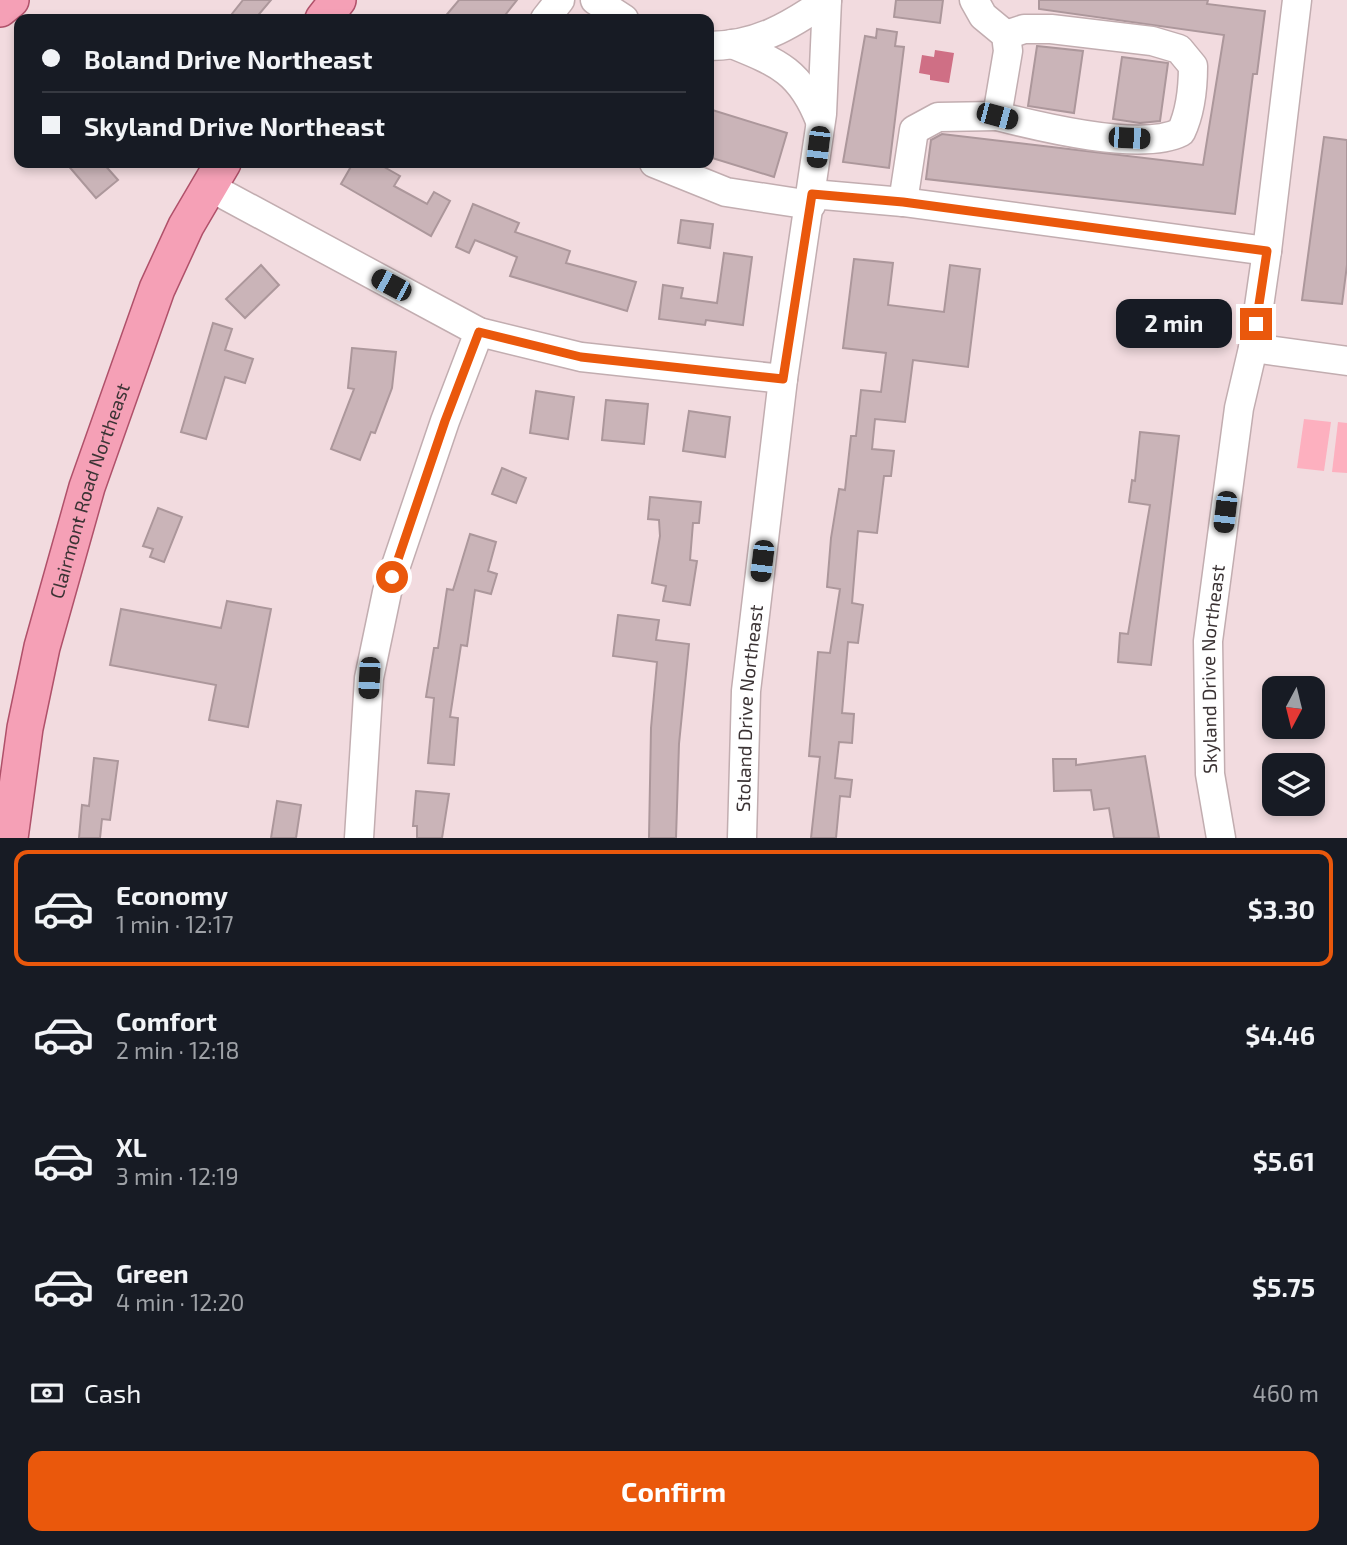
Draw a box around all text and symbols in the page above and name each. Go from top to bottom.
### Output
text: Boland Drive Northeast [84,43,372,74]
car [974,100,1021,132]
text: Skyland Drive Northeast [84,110,385,141]
car [806,125,831,169]
car [1108,126,1151,150]
car [368,266,415,304]
callout: 2 min [1116,300,1232,348]
route end [1240,308,1272,340]
text: 2 min [1145,309,1203,337]
street label: Clairmont Road Northeast [44,380,134,601]
car [1213,490,1238,534]
car [750,539,775,583]
route start [376,561,408,593]
street label: Skyland Drive Northeast [1196,563,1229,774]
street label: Stoland Drive Northeast [731,603,767,812]
car [358,656,381,700]
north arrow [1262,676,1325,738]
map controls [1262,676,1325,816]
button: layers [1262,753,1325,816]
icon: car [32,877,95,940]
text: Economy [116,879,228,910]
text: $3.30 [1248,893,1315,924]
text: 1 min · 12:17 [116,910,234,938]
icon: car [32,1003,95,1066]
text: Comfort [116,1005,217,1036]
text: $4.46 [1245,1019,1315,1050]
text: 2 min · 12:18 [116,1036,240,1064]
icon: car [32,1129,95,1192]
text: XL [116,1131,147,1162]
text: $5.61 [1253,1145,1315,1176]
text: 3 min · 12:19 [116,1162,239,1190]
icon: car [32,1255,95,1318]
text: Green [116,1257,189,1288]
text: $5.75 [1252,1271,1315,1302]
text: 4 min · 12:20 [116,1288,244,1316]
icon: cash [28,1374,66,1412]
text: Cash [84,1377,141,1408]
text: 460 m [1253,1379,1319,1407]
button: Confirm [28,1451,1319,1531]

